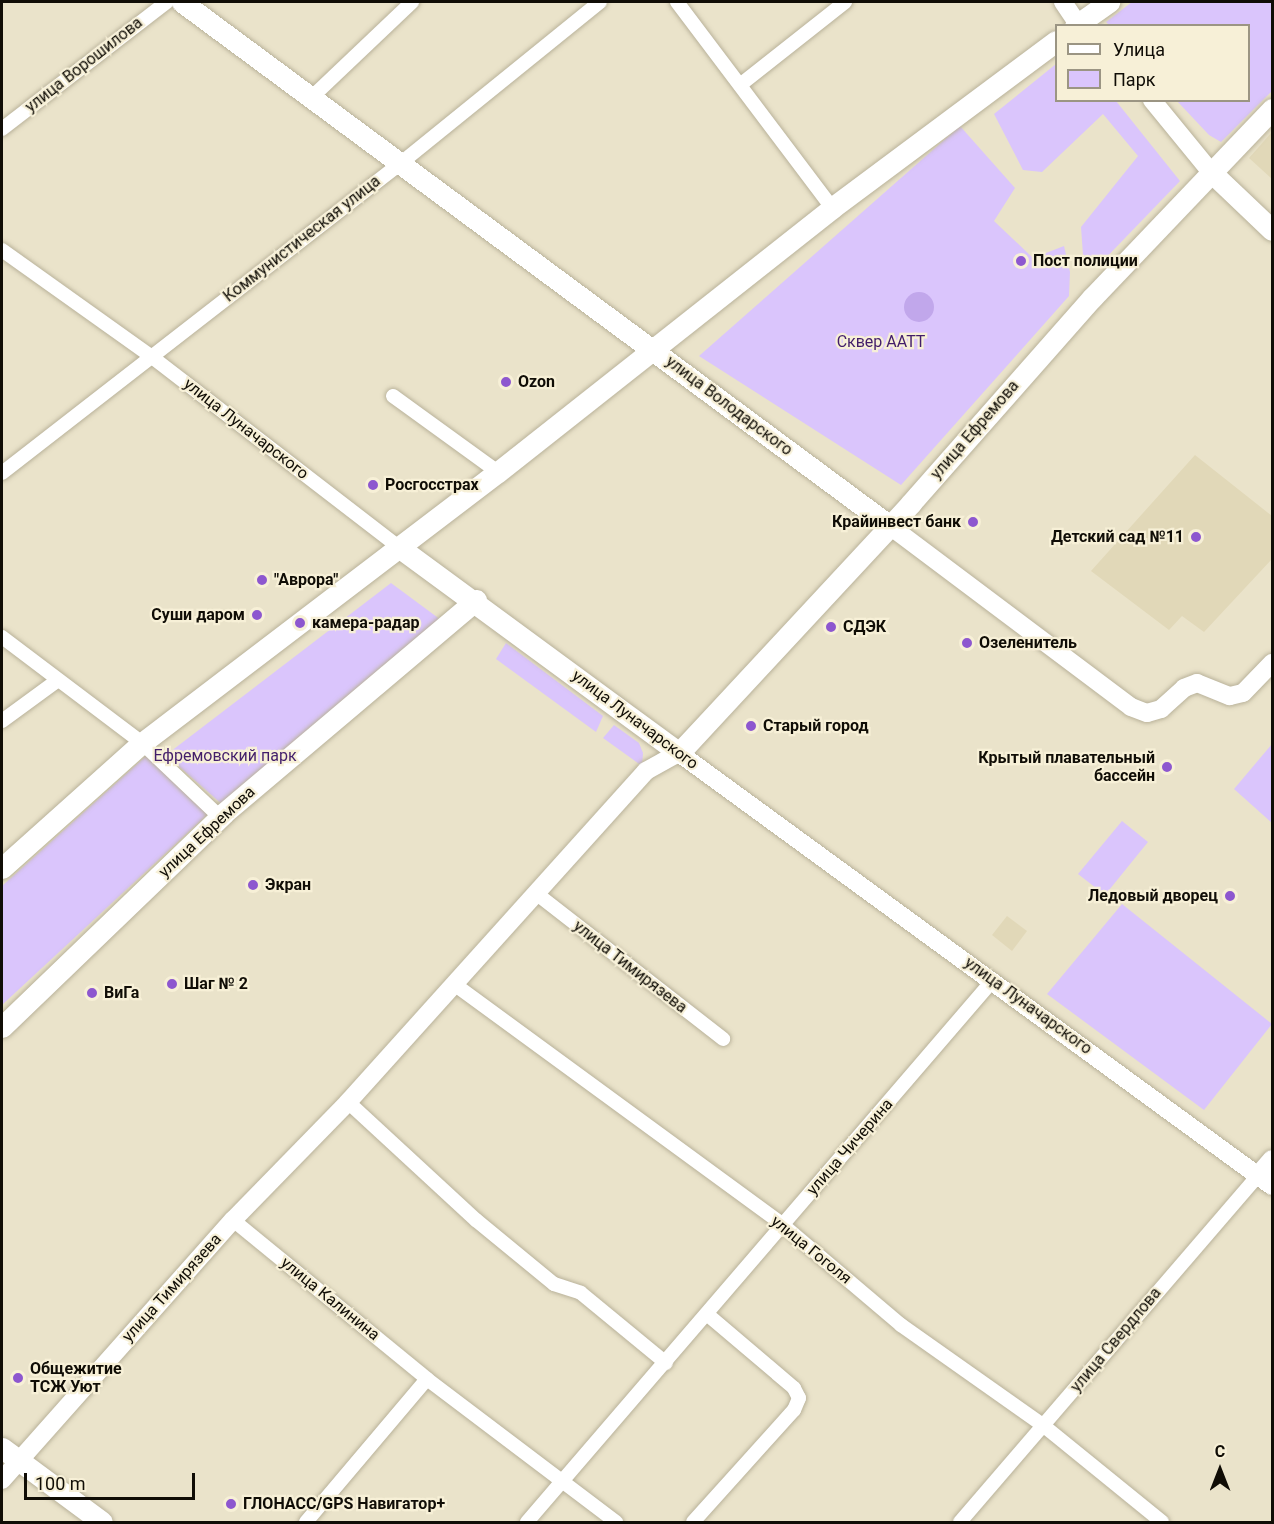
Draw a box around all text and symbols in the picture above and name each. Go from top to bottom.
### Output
street label: улица Ворошилова [22,13,146,117]
legend [1055,24,1250,102]
text: Улица [1113,39,1165,60]
text: Парк [1113,69,1155,90]
street label: Коммунистическая улица [220,172,384,306]
place label: Пост полиции [1033,251,1138,271]
marker: Пост полиции [1014,254,1028,268]
park label: Сквер ААТТ [837,332,925,352]
street label: улица Володарского [662,352,796,460]
place label: Ozon [518,372,555,392]
street label: улица Луначарского [180,374,312,484]
marker: Ozon [499,375,513,389]
street label: улица Ефремова [927,377,1023,483]
place label: Росгосстрах [385,475,479,495]
marker: Росгосстрах [366,478,380,492]
place label: Крайинвест банк [832,512,961,532]
marker: Крайинвест банк [966,515,980,529]
place label: Детский сад №11 [1051,527,1184,547]
marker: Детский сад №11 [1189,530,1203,544]
place label: "Аврора" [274,570,338,590]
marker: "Аврора" [255,573,269,587]
place label: Суши даром [151,605,245,625]
marker: Суши даром [250,608,264,622]
place label: камера-радар [312,613,419,633]
marker: камера-радар [293,616,307,630]
place label: СДЭК [843,617,886,637]
marker: СДЭК [824,620,838,634]
place label: Озеленитель [979,633,1077,653]
marker: Озеленитель [960,636,974,650]
street label: улица Луначарского [568,666,702,774]
place label: Старый город [763,716,869,736]
marker: Старый город [744,719,758,733]
park label: Ефремовский парк [153,746,297,766]
place label: Крытый плавательный бассейн [978,748,1155,786]
marker: Крытый плавательный бассейн [1160,760,1174,774]
street label: улица Ефремова [155,782,259,882]
place label: Экран [265,875,311,895]
marker: Экран [246,878,260,892]
place label: Ледовый дворец [1088,886,1218,906]
marker: Ледовый дворец [1223,889,1237,903]
street label: улица Тимирязева [569,917,691,1017]
street label: улица Луначарского [961,953,1095,1059]
place label: Шаг № 2 [184,974,248,994]
marker: Шаг № 2 [165,977,179,991]
place label: ВиГа [104,983,139,1003]
marker: ВиГа [85,986,99,1000]
street label: улица Чичерина [803,1095,897,1199]
street label: улица Гоголя [767,1212,855,1288]
street label: улица Тимирязева [118,1230,226,1346]
street label: улица Калинина [277,1253,383,1345]
street label: улица Свердлова [1067,1284,1165,1396]
place label: Общежитие ТСЖ Уют [30,1359,122,1397]
marker: Общежитие ТСЖ Уют [11,1371,25,1385]
north arrow [1190,1440,1250,1500]
text: С [1215,1442,1225,1461]
scale bar [27,1461,198,1499]
text: 100 m [35,1473,86,1494]
place label: ГЛОНАСС/GPS Навигатор+ [243,1494,445,1514]
marker: ГЛОНАСС/GPS Навигатор+ [224,1497,238,1511]

